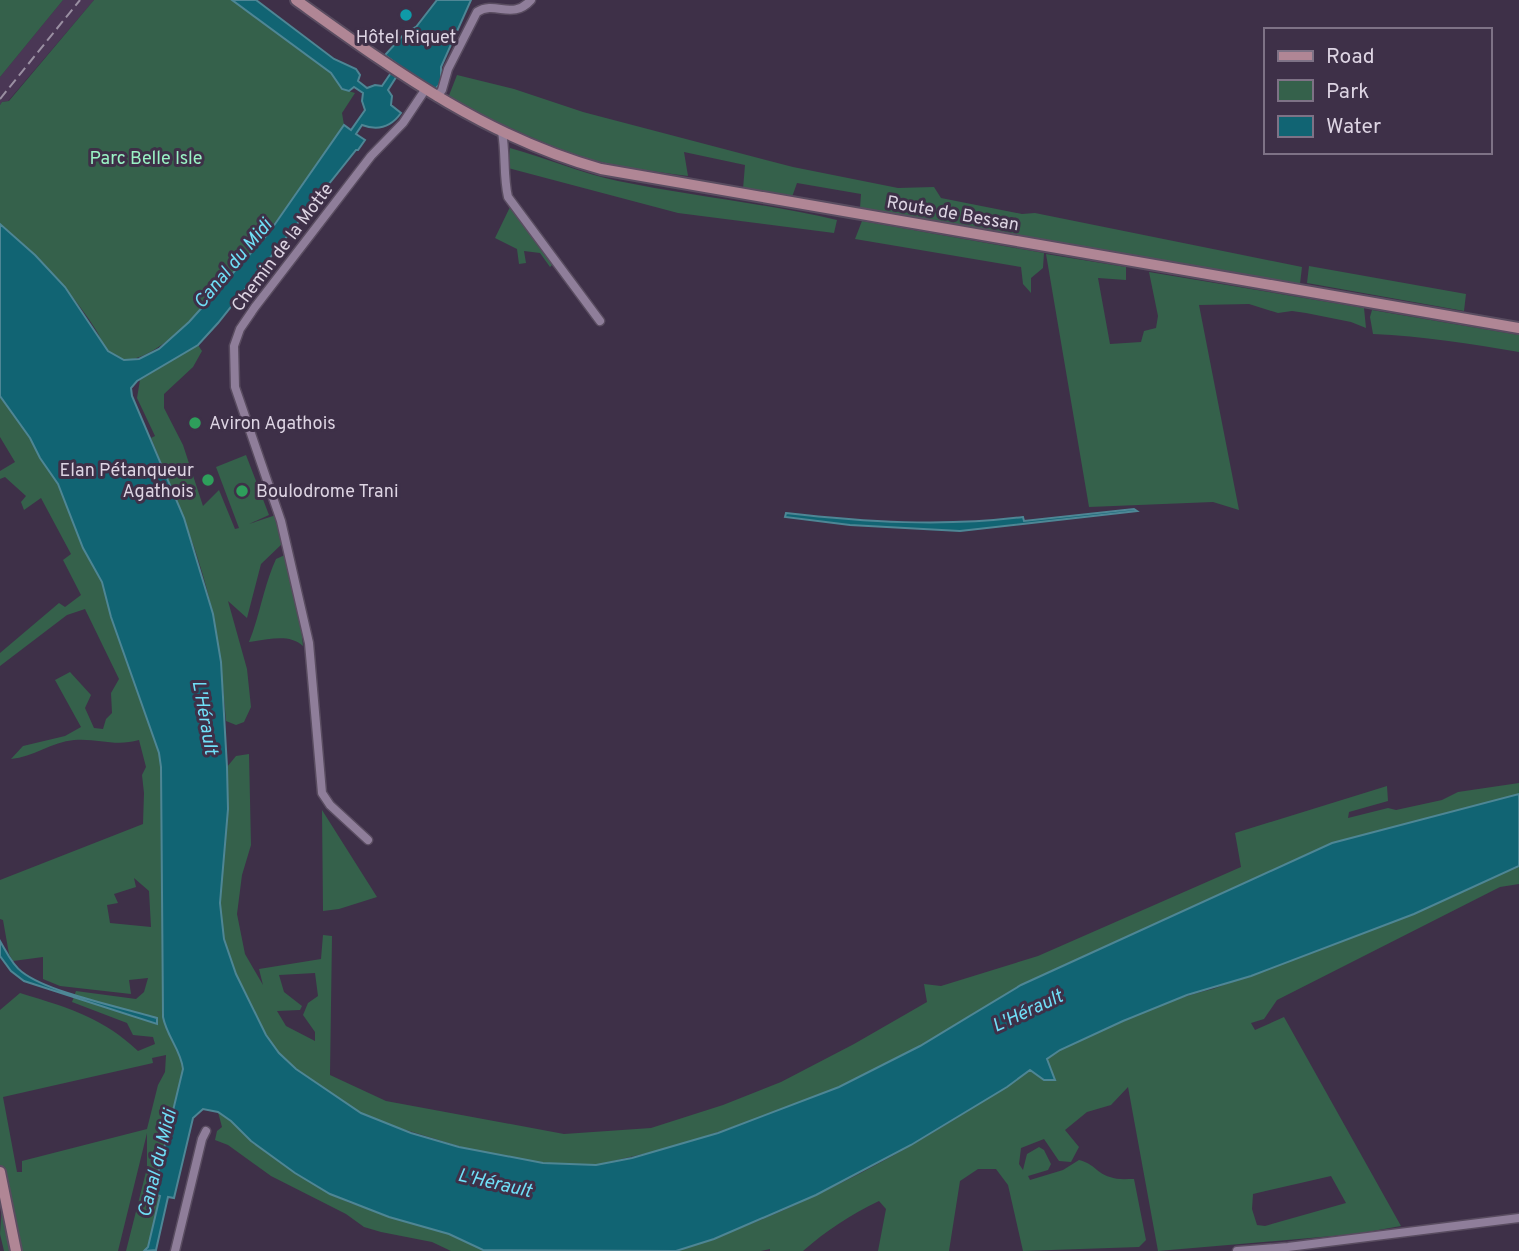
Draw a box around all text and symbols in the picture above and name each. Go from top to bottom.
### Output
marker: Hôtel Riquet [398,7,414,23]
place label: Hôtel Riquet [356,27,456,50]
legend [1264,28,1491,154]
text: Road [1326,44,1375,71]
text: Park [1326,79,1369,106]
text: Water [1326,114,1381,141]
park label: Parc Belle Isle [89,148,203,171]
street label: Chemin de la Motte [227,179,339,317]
street label: Route de Bessan [885,191,1021,237]
water label: Canal du Midi [189,213,279,314]
place label: Aviron Agathois [209,413,336,436]
marker: Aviron Agathois [187,415,203,431]
place label: Elan Pétanqueur Agathois [60,460,194,504]
marker: Elan Pétanqueur Agathois [200,472,216,488]
place label: Boulodrome Trani [256,481,399,504]
marker: Boulodrome Trani [234,483,250,499]
water label: L'Hérault [186,678,223,758]
water label: L'Hérault [989,985,1068,1039]
water label: Canal du Midi [133,1106,183,1220]
water label: L'Hérault [455,1164,535,1204]

